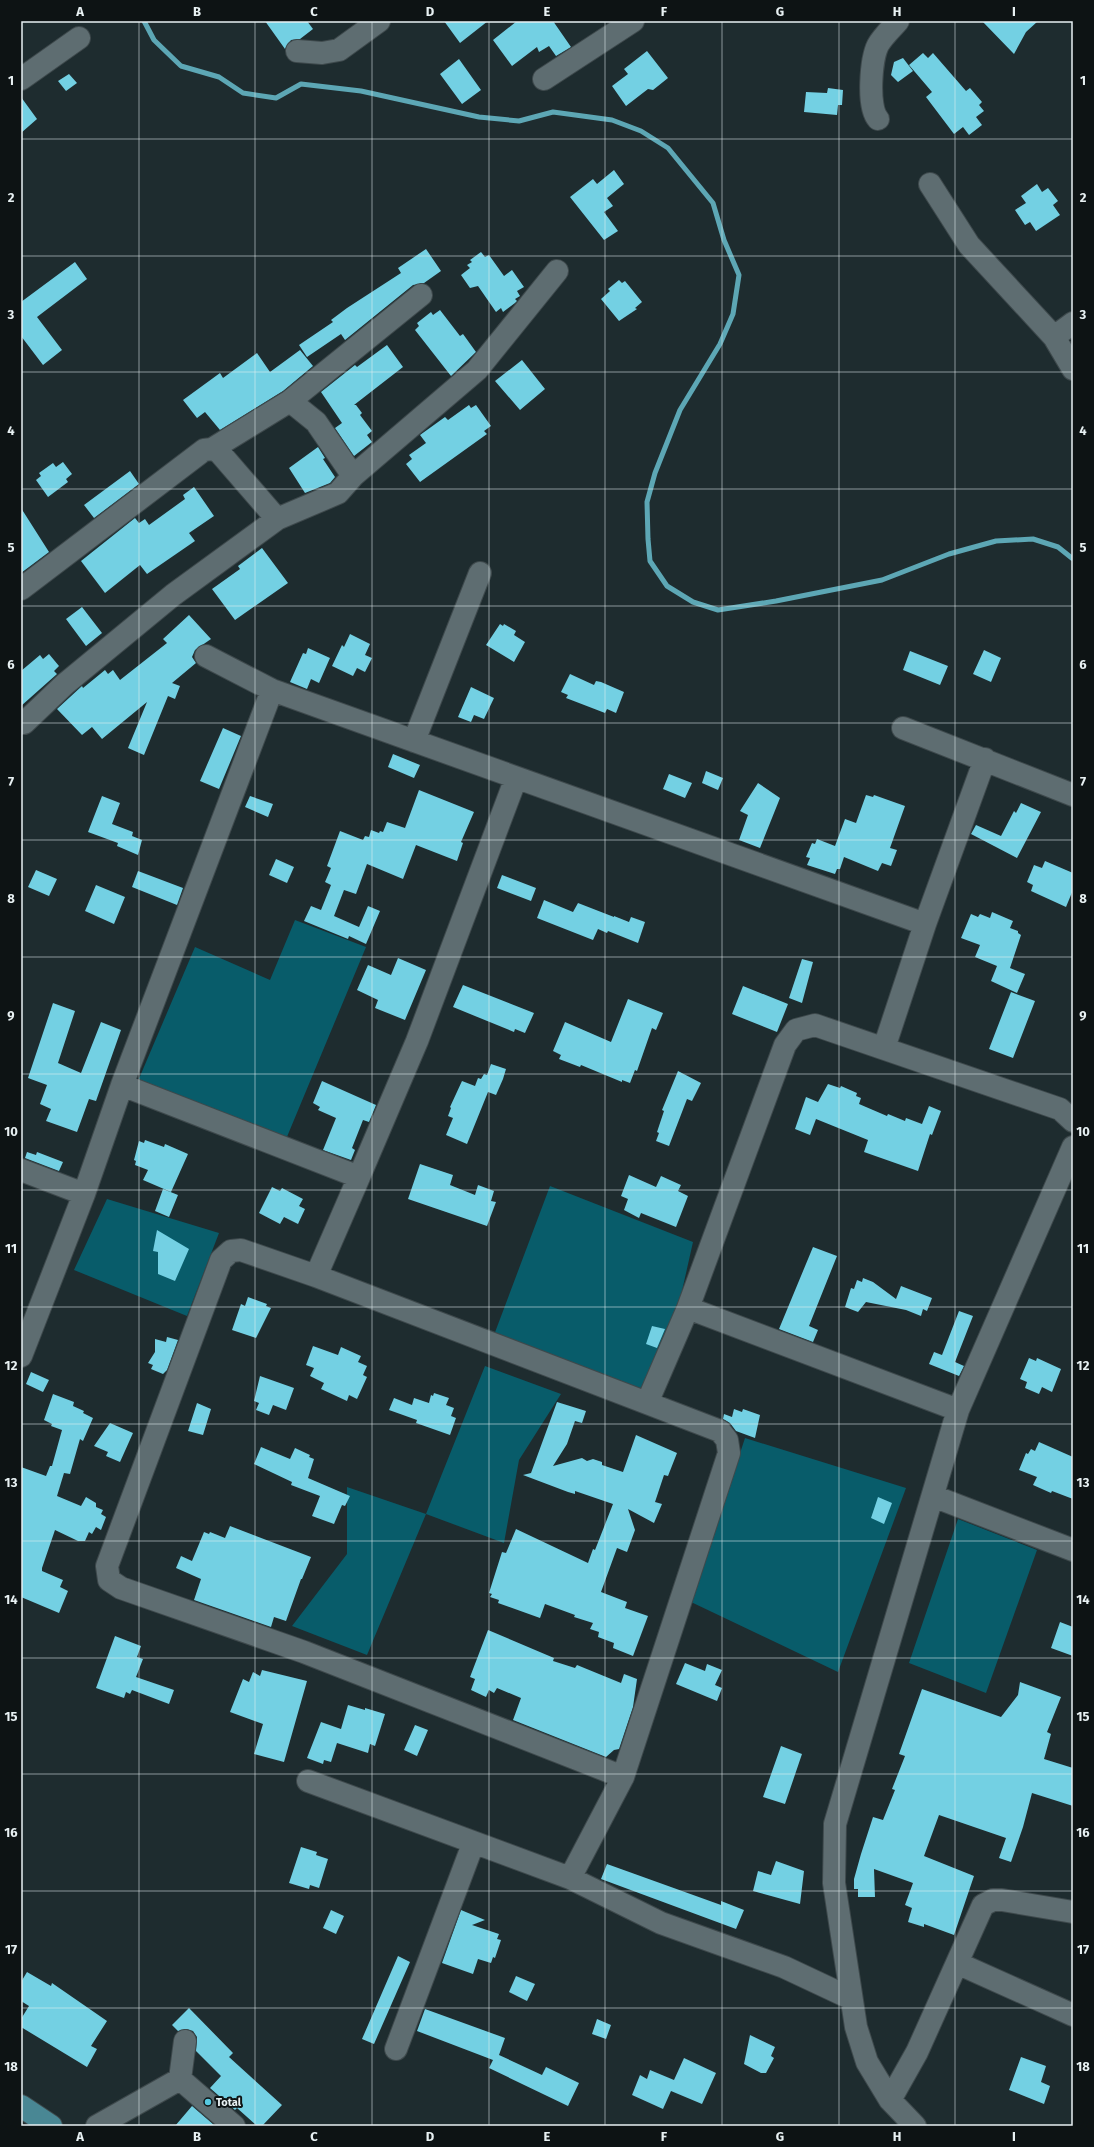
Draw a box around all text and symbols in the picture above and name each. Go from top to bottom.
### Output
text: A [75,4,84,19]
text: B [193,4,201,19]
text: C [310,4,318,19]
text: D [426,4,435,19]
text: E [544,4,551,19]
text: F [661,4,668,19]
text: G [776,4,784,19]
text: H [893,4,901,19]
text: I [1012,4,1016,19]
text: 1 [8,73,14,88]
text: 1 [1080,73,1086,88]
text: 2 [8,190,15,205]
text: 2 [1080,190,1087,205]
text: 3 [7,307,15,322]
text: 3 [1079,307,1087,322]
text: 4 [7,423,15,438]
text: 4 [1079,423,1087,438]
text: 5 [8,540,15,555]
text: 5 [1080,540,1087,555]
text: 6 [7,657,15,672]
text: 6 [1079,657,1087,672]
text: 7 [8,774,14,789]
text: 7 [1080,774,1086,789]
text: 8 [7,891,15,906]
text: 8 [1079,891,1087,906]
text: 9 [7,1008,15,1023]
text: 9 [1079,1008,1087,1023]
text: 10 [4,1124,18,1139]
text: 10 [1076,1124,1090,1139]
text: 11 [5,1241,17,1256]
text: 11 [1077,1241,1089,1256]
text: 12 [5,1358,18,1373]
text: 12 [1077,1358,1090,1373]
text: 13 [5,1475,18,1490]
text: 13 [1077,1475,1090,1490]
text: 14 [4,1592,18,1607]
text: 14 [1076,1592,1090,1607]
text: 15 [4,1709,18,1724]
text: 15 [1076,1709,1090,1724]
text: 16 [4,1825,18,1840]
text: 16 [1076,1825,1090,1840]
text: 17 [5,1942,17,1957]
text: 17 [1077,1942,1089,1957]
text: 18 [4,2059,18,2074]
text: 18 [1076,2059,1090,2074]
place label: Total [216,2096,242,2109]
marker: Total [203,2097,213,2107]
text: A [75,2129,84,2144]
text: B [193,2129,201,2144]
text: C [310,2129,318,2144]
text: D [426,2129,435,2144]
text: E [544,2129,551,2144]
text: F [661,2129,668,2144]
text: G [776,2129,784,2144]
text: H [893,2129,901,2144]
text: I [1012,2129,1016,2144]

